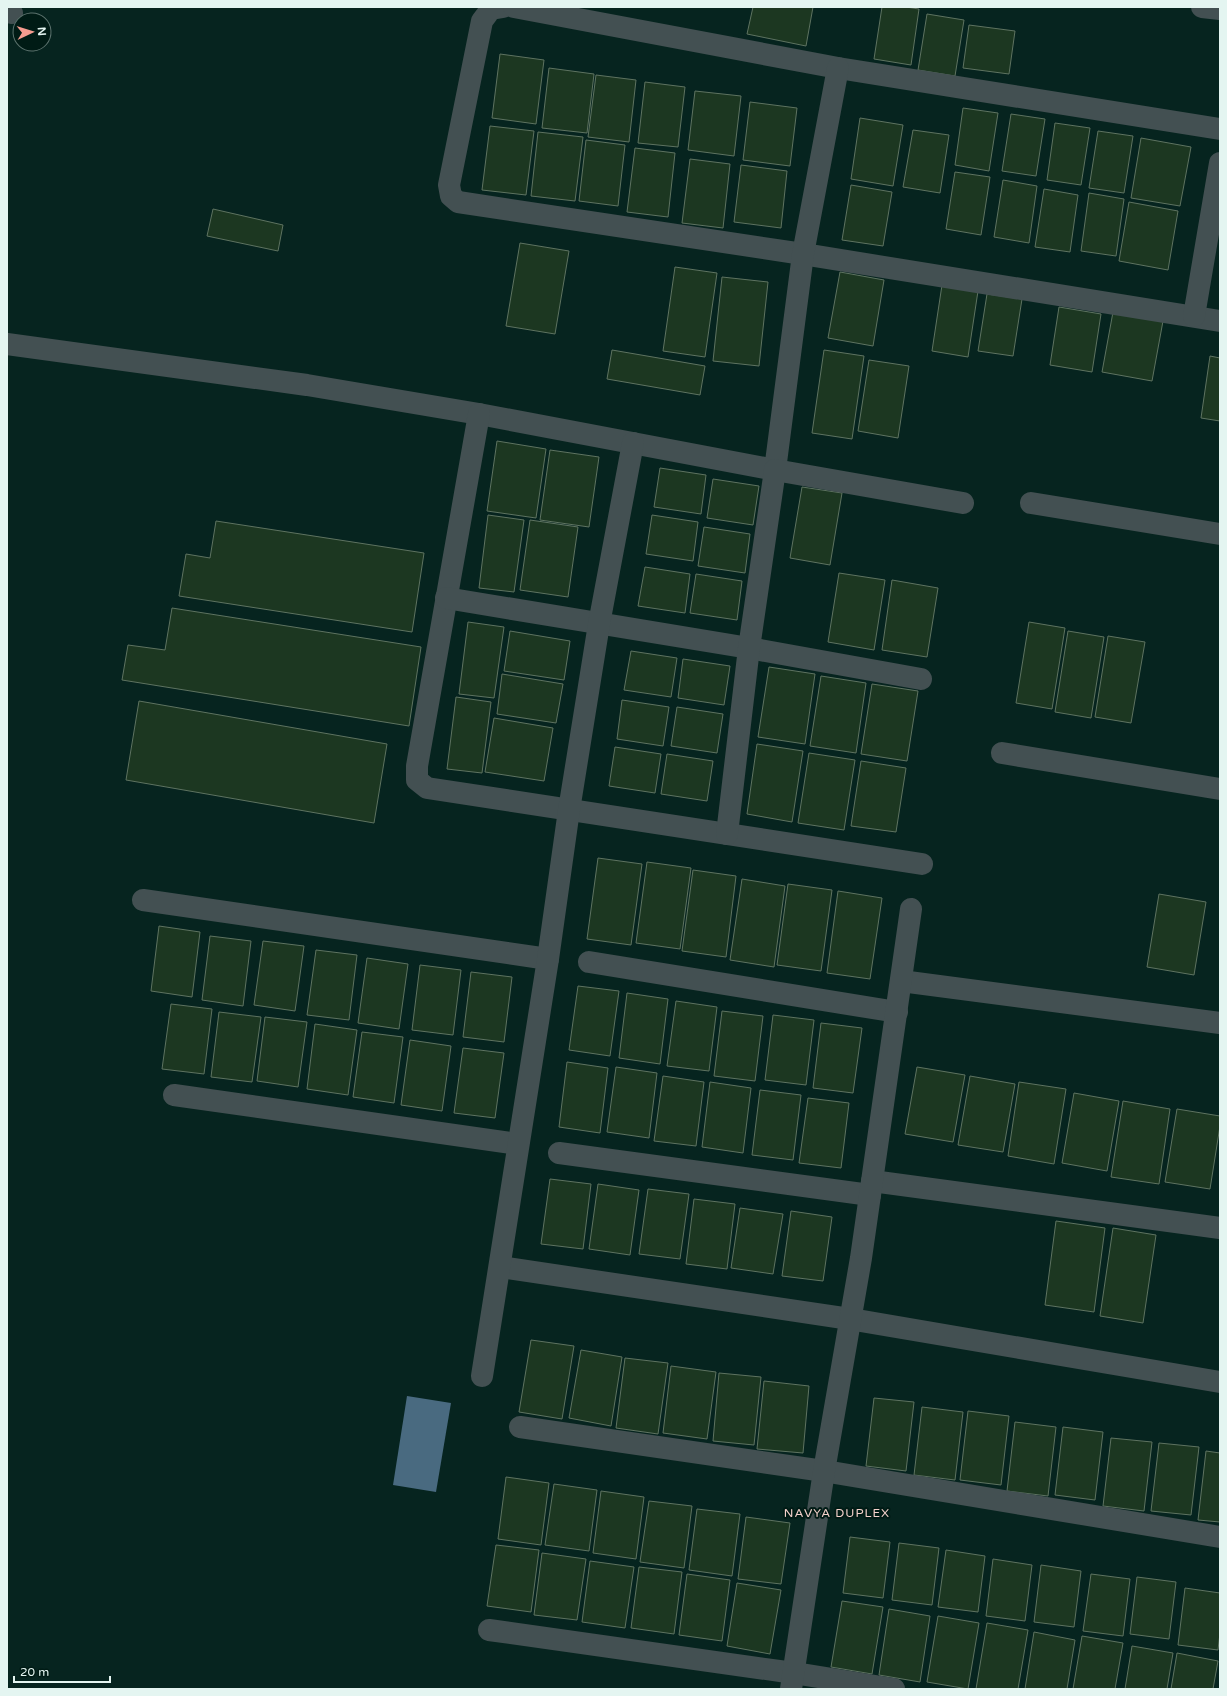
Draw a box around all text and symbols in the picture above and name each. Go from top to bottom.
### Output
north arrow [12,12,52,52]
text: N [35,26,48,36]
district label: NAVYA DUPLEX [784,1506,890,1520]
scale bar [14,1658,110,1684]
text: 20 m [20,1665,49,1679]

